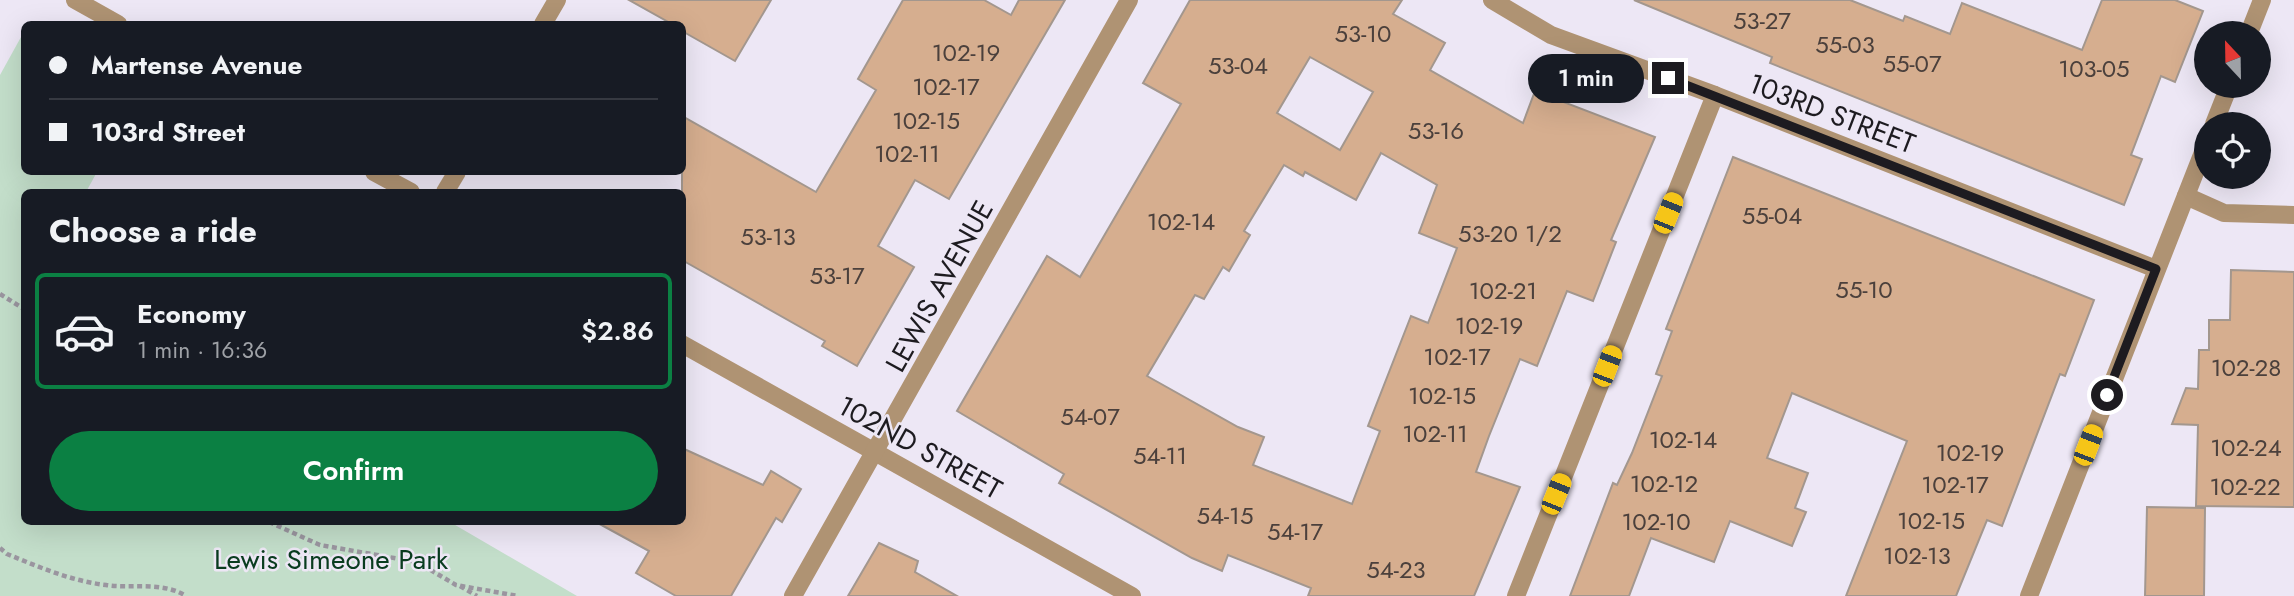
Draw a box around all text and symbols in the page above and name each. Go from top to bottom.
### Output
house number: 53-27 [1733,3,1791,38]
house number: 53-10 [1335,16,1391,51]
north arrow [2194,21,2272,98]
map controls [2194,21,2271,189]
house number: 55-03 [1815,27,1875,62]
house number: 102-19 [932,35,1000,70]
text: Martense Avenue [91,46,302,84]
house number: 55-07 [1882,46,1942,81]
house number: 53-04 [1208,48,1268,83]
house number: 103-05 [2058,51,2130,86]
callout: 1 min [1528,54,1644,102]
text: 1 min [1558,61,1614,95]
route end [1652,62,1684,94]
street label: 103RD STREET [1742,63,1921,164]
house number: 102-17 [912,69,980,104]
house number: 102-15 [892,103,960,138]
button: locate [2194,112,2271,189]
text: 103rd Street [91,113,245,151]
house number: 53-16 [1408,113,1464,148]
house number: 102-11 [874,136,940,171]
car [1651,190,1686,236]
street label: LEWIS AVENUE [875,193,1004,379]
house number: 55-04 [1742,198,1802,233]
house number: 102-14 [1147,204,1215,239]
text: Choose a ride [49,208,257,254]
house number: 53-20 1/2 [1458,216,1562,251]
house number: 53-13 [740,219,796,254]
house number: 53-17 [809,258,865,293]
house number: 55-10 [1835,272,1893,307]
house number: 102-21 [1469,273,1537,308]
text: Economy [137,295,246,333]
icon: car [53,300,116,363]
house number: 102-19 [1455,308,1523,343]
text: $2.86 [581,312,654,350]
text: 1 min · 16:36 [137,333,267,367]
house number: 102-17 [1423,339,1491,374]
car [1590,343,1625,389]
house number: 102-28 [2211,350,2281,385]
house number: 102-15 [1408,378,1476,413]
route start [2091,379,2123,411]
street label: 102ND STREET [830,385,1009,510]
house number: 54-07 [1060,399,1120,434]
house number: 102-11 [1402,416,1468,451]
house number: 102-14 [1649,422,1717,457]
car [2071,422,2106,468]
house number: 102-24 [2210,430,2282,465]
button: Confirm [49,431,658,511]
house number: 102-19 [1936,435,2004,470]
house number: 54-11 [1133,438,1187,473]
house number: 102-12 [1630,466,1698,501]
house number: 102-17 [1921,467,1989,502]
house number: 102-22 [2209,469,2281,504]
car [1539,471,1574,517]
house number: 54-15 [1197,498,1253,533]
house number: 102-15 [1897,503,1965,538]
house number: 102-10 [1621,504,1691,539]
house number: 54-17 [1267,514,1323,549]
house number: 102-13 [1883,538,1951,573]
park label: Lewis Simeone Park [214,539,449,580]
house number: 54-23 [1366,552,1426,587]

